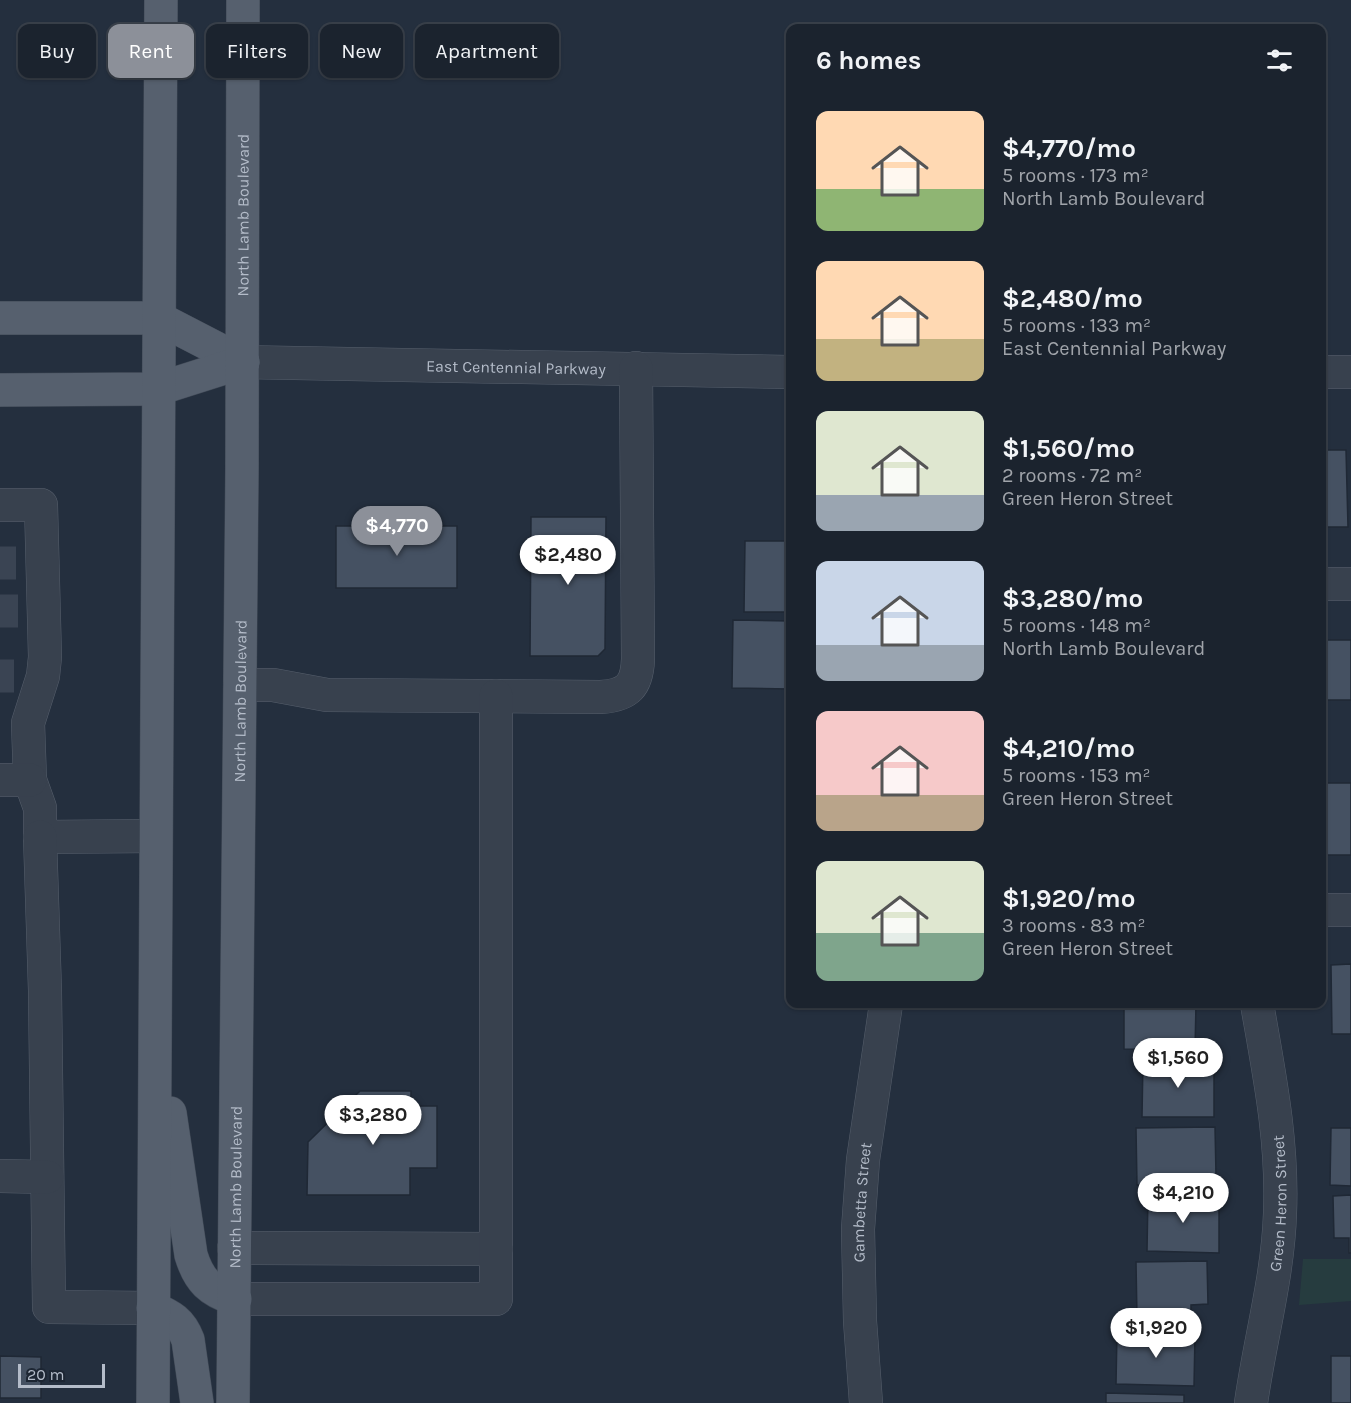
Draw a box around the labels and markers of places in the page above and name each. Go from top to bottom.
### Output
pin: $4,770 [348,506,446,557]
pin: $2,480 [519,535,617,586]
pin: $1,560 [1129,1038,1227,1089]
pin: $3,280 [324,1095,422,1146]
pin: $4,210 [1134,1173,1232,1224]
pin: $1,920 [1107,1308,1205,1359]

